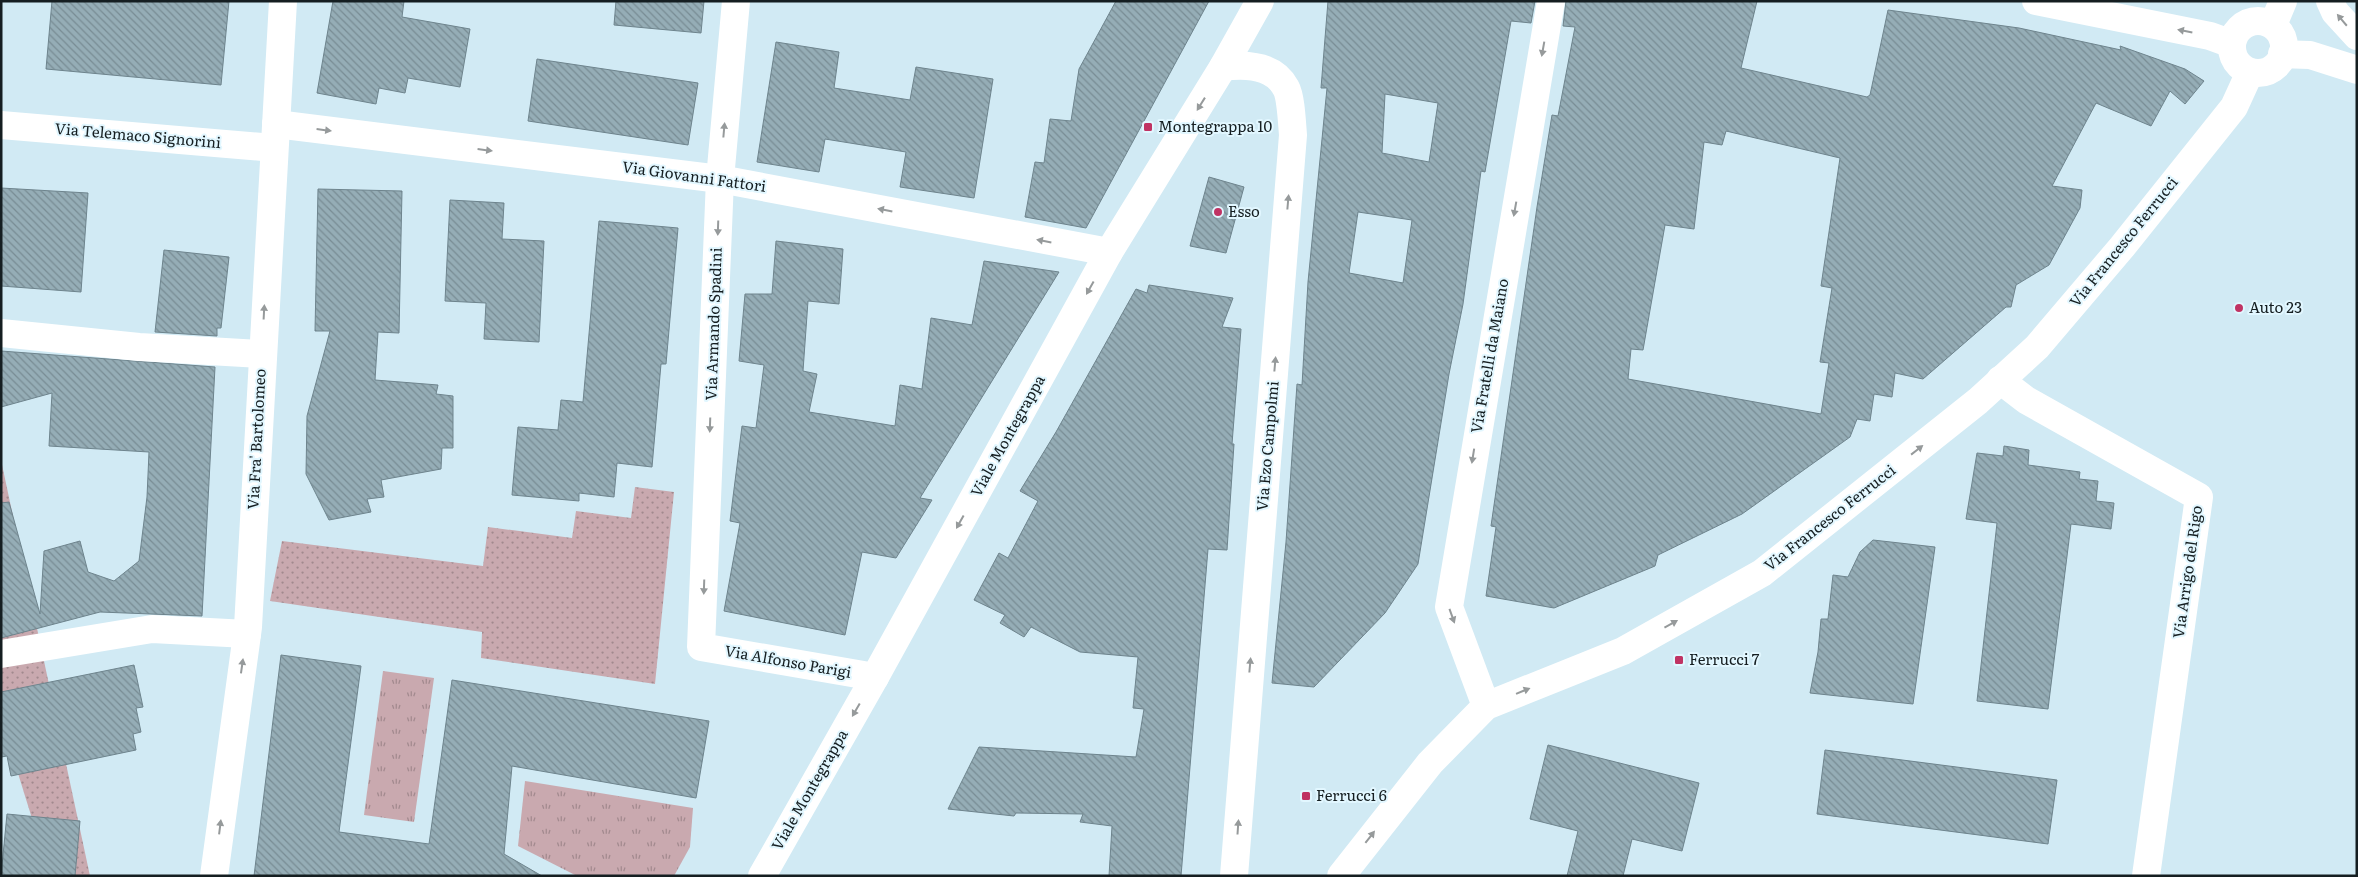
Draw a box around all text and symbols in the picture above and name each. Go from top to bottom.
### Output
one-way arrow [2336,14,2347,27]
one-way arrow [2177,26,2193,34]
one-way arrow [1538,42,1546,58]
one-way arrow [1196,97,1205,110]
place label: Montegrappa 10 [1158,114,1273,137]
street label: Via Telemaco Signorini [54,116,222,153]
marker: Montegrappa 10 [1142,121,1154,133]
one-way arrow [721,122,729,138]
one-way arrow [316,126,332,134]
one-way arrow [478,146,494,154]
street label: Via Giovanni Fattori [621,154,768,197]
street label: Via Francesco Ferrucci [2063,171,2183,311]
one-way arrow [1284,193,1292,209]
place label: Esso [1228,199,1260,222]
one-way arrow [1510,202,1518,218]
one-way arrow [876,206,892,214]
marker: Esso [1212,206,1224,218]
one-way arrow [714,220,722,236]
one-way arrow [1036,236,1052,244]
street label: Via Armando Spadini [698,247,727,401]
street label: Via Fratelli da Maiano [1464,276,1514,435]
one-way arrow [1085,281,1094,295]
place label: Auto 23 [2249,295,2302,318]
marker: Auto 23 [2233,302,2245,314]
one-way arrow [261,304,269,320]
one-way arrow [1271,355,1279,371]
street label: Via Fra' Bartolomeo [240,368,271,510]
street label: Viale Montegrappa [964,369,1050,500]
street label: Via Ezo Campolmi [1249,380,1284,512]
one-way arrow [706,417,714,433]
one-way arrow [1910,444,1923,455]
one-way arrow [1469,448,1477,464]
street label: Via Francesco Ferrucci [1758,458,1900,576]
street label: Via Arrigo del Rigo [2166,504,2207,640]
one-way arrow [956,515,964,529]
one-way arrow [699,580,707,596]
one-way arrow [1448,609,1456,624]
one-way arrow [1663,620,1678,628]
street label: Via Alfonso Parigi [723,638,853,683]
place label: Ferrucci 7 [1689,647,1760,670]
marker: Ferrucci 7 [1673,654,1685,666]
one-way arrow [1247,657,1255,673]
one-way arrow [238,658,246,674]
one-way arrow [1516,687,1530,695]
one-way arrow [852,703,860,718]
street label: Viale Montegrappa [765,724,853,854]
place label: Ferrucci 6 [1316,783,1387,806]
marker: Ferrucci 6 [1300,790,1312,802]
one-way arrow [217,819,225,835]
one-way arrow [1234,819,1242,835]
one-way arrow [1365,831,1376,844]

